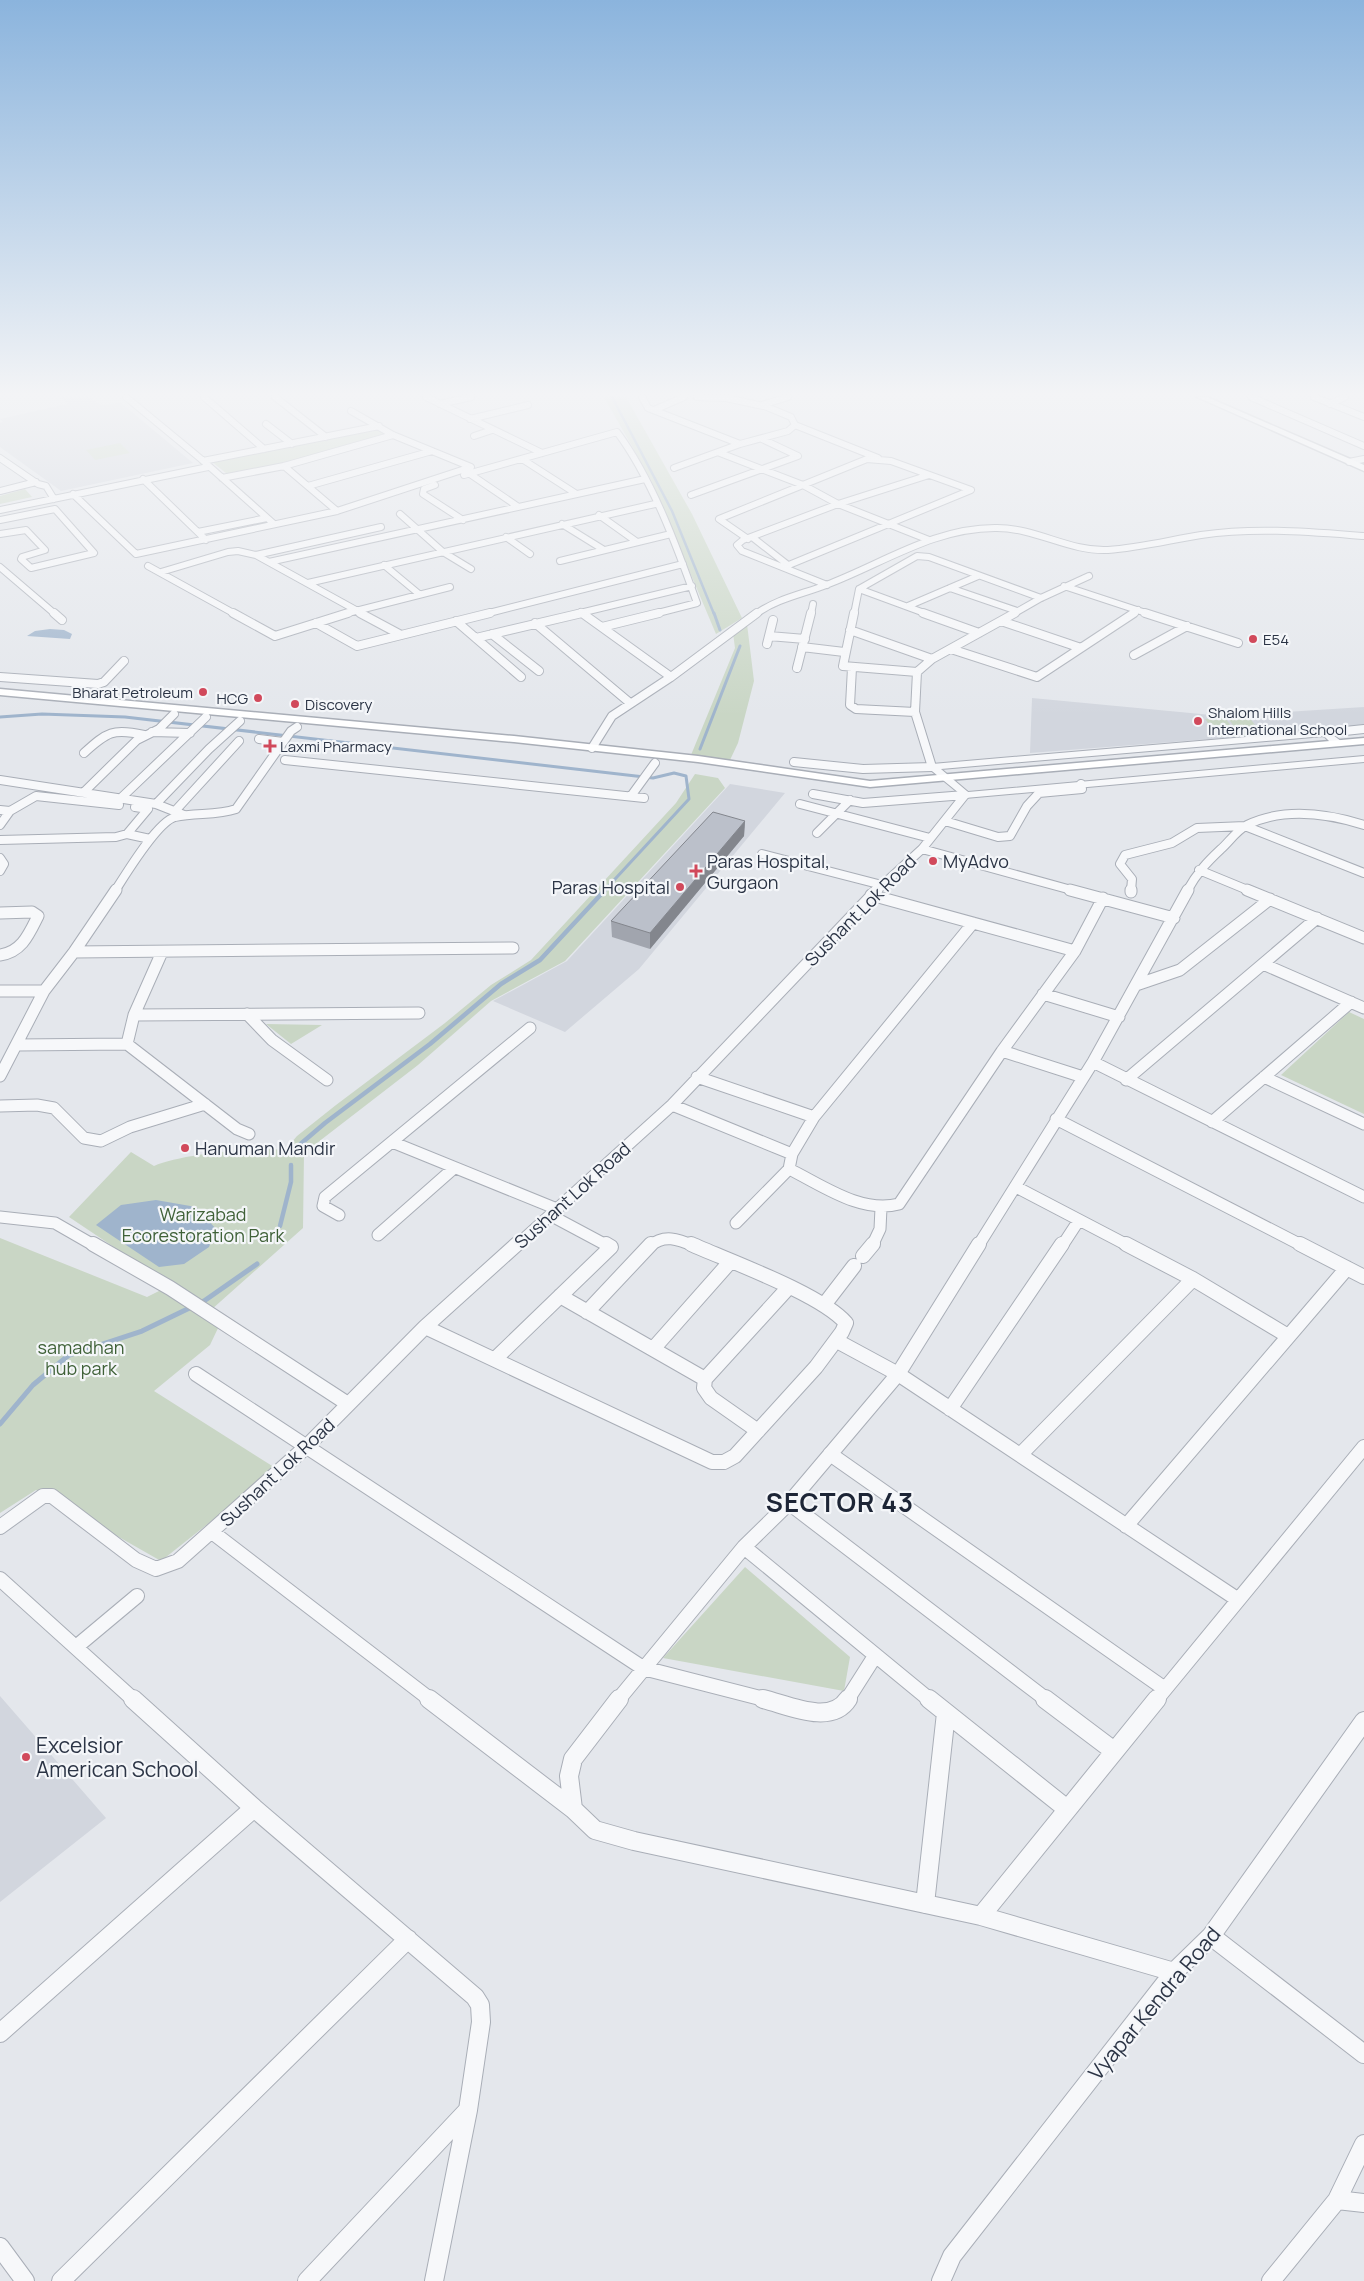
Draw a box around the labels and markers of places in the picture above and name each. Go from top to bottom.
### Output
place label: E54 [1263,629,1289,650]
marker: E54 [1247,633,1259,645]
place label: Bharat Petroleum [72,682,193,703]
marker: Bharat Petroleum [197,686,209,698]
place label: HCG [216,688,248,709]
marker: HCG [252,692,264,704]
place label: Discovery [305,694,372,715]
marker: Discovery [289,698,301,710]
place label: Shalom Hills International School [1208,702,1347,740]
marker: Shalom Hills International School [1192,715,1204,727]
place label: Laxmi Pharmacy [280,736,392,757]
marker: Laxmi Pharmacy [264,740,276,752]
place label: Paras Hospital, Gurgaon [707,849,830,894]
place label: MyAdvo [943,849,1009,873]
marker: MyAdvo [927,855,939,867]
marker: Paras Hospital, Gurgaon [689,864,703,878]
place label: Paras Hospital [552,875,670,899]
marker: Paras Hospital [674,881,686,893]
place label: Hanuman Mandir [195,1136,336,1160]
marker: Hanuman Mandir [179,1142,191,1154]
place label: Excelsior American School [36,1731,198,1783]
marker: Excelsior American School [20,1751,32,1763]

